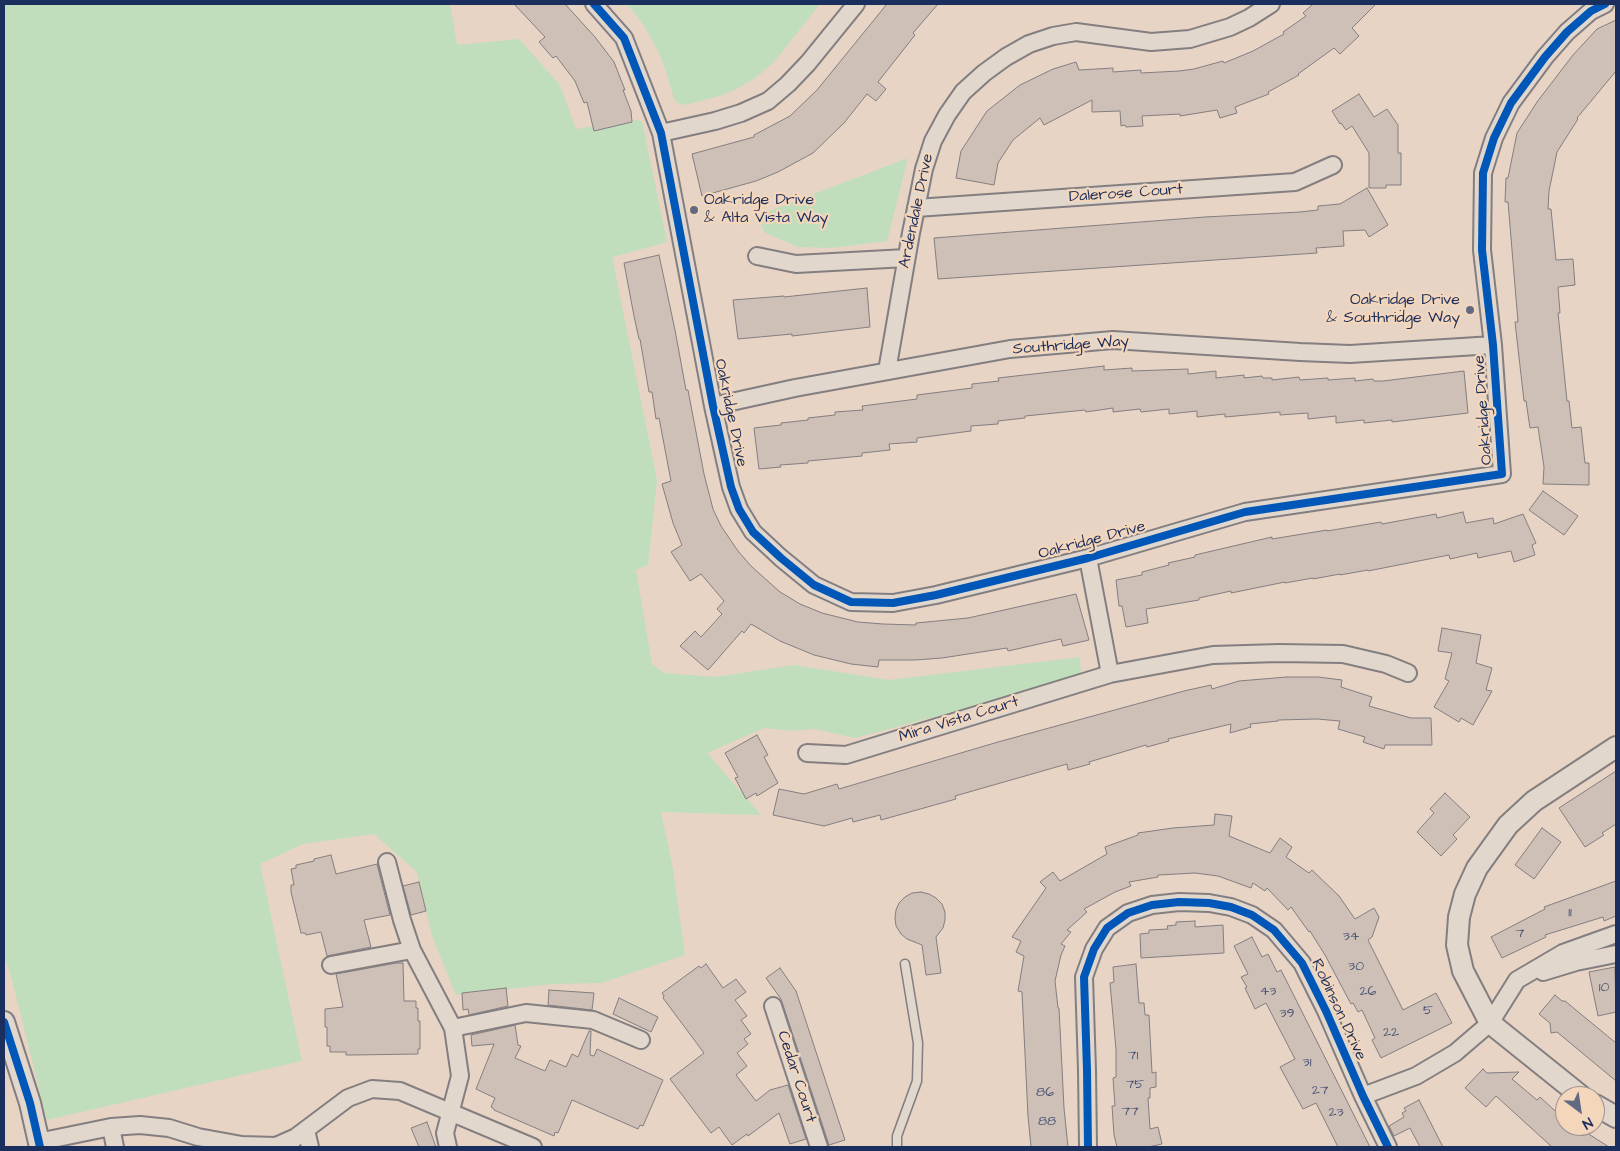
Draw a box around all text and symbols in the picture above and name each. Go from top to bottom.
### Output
street label: Ardendale Drive [896,152,938,270]
street label: Dalerose Court [1068,180,1184,208]
place label: Oakridge Drive & Alta Vista Way [704,191,828,229]
marker: Oakridge Drive & Alta Vista Way [688,204,700,216]
place label: Oakridge Drive & Southridge Way [1326,291,1460,329]
marker: Oakridge Drive & Southridge Way [1464,304,1476,316]
street label: Southridge Way [1012,332,1130,360]
street label: Oakridge Drive [1471,354,1497,466]
street label: Oakridge Drive [709,357,751,469]
street label: Oakridge Drive [1036,517,1148,565]
street label: Mira Vista Court [897,693,1021,747]
house number: 11 [1568,905,1572,921]
house number: 7 [1516,926,1524,942]
house number: 34 [1343,929,1359,945]
street label: Robinson Drive [1306,956,1370,1064]
house number: 30 [1348,959,1364,975]
house number: 10 [1599,980,1609,996]
house number: 43 [1260,984,1276,1000]
house number: 26 [1360,984,1376,1000]
house number: 5 [1423,1003,1433,1019]
house number: 39 [1279,1006,1295,1022]
house number: 22 [1383,1025,1399,1041]
street label: Cedar Court [772,1029,820,1125]
house number: 71 [1128,1048,1138,1064]
house number: 31 [1303,1055,1311,1071]
house number: 75 [1126,1077,1144,1093]
house number: 27 [1312,1083,1328,1099]
house number: 86 [1036,1085,1054,1101]
north arrow [1555,1086,1605,1136]
house number: 77 [1121,1104,1139,1120]
house number: 23 [1328,1105,1344,1121]
text: N [1578,1112,1596,1134]
house number: 88 [1038,1114,1056,1130]

